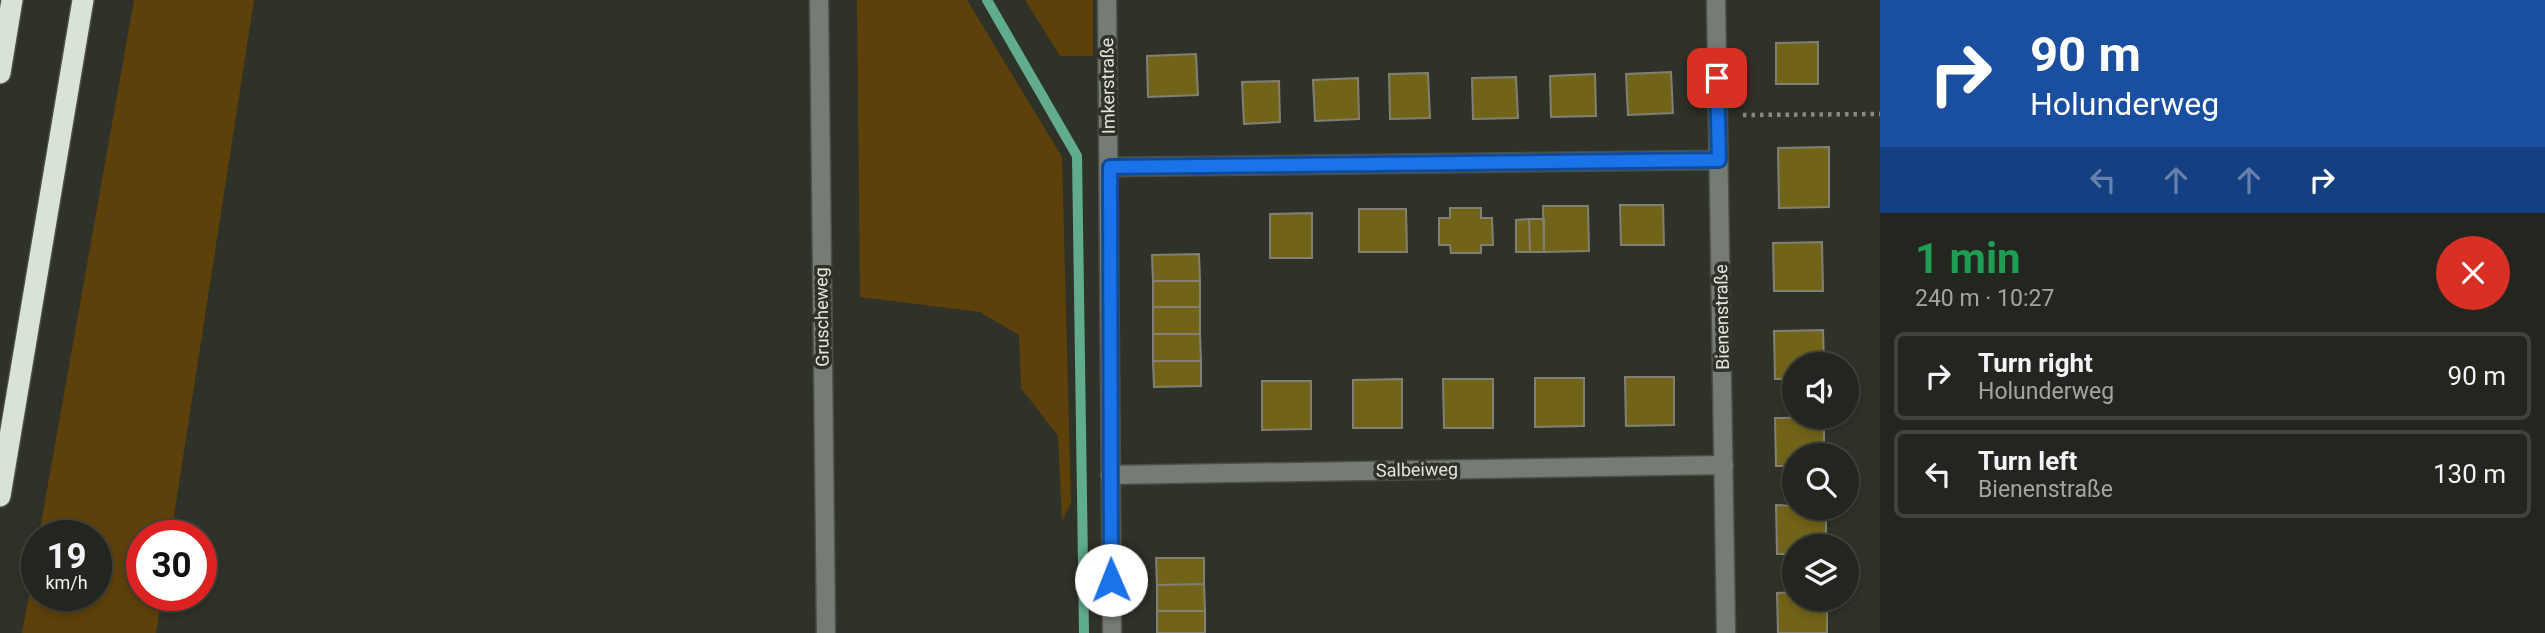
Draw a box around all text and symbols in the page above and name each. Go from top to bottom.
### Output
text: 90 m [2030,26,2141,83]
icon: right [1915,28,2006,119]
street label: Imkerstraße [1096,38,1119,134]
pin [1687,48,1747,108]
icon: arrive [1698,59,1736,97]
text: Holunderweg [2030,85,2219,123]
icon: left [2084,161,2122,199]
icon: ahead [2157,161,2195,199]
icon: ahead [2230,161,2268,199]
icon: right [2303,161,2341,199]
text: 1 min [1915,234,2021,283]
button: close [2436,236,2510,310]
street label: Bienenstraße [1710,264,1733,370]
street label: Gruscheweg [810,267,833,367]
text: 240 m · 10:27 [1915,285,2054,312]
text: Turn right [1978,348,2093,378]
map controls [1782,352,1859,611]
button: sound [1782,352,1859,429]
icon: right [1919,357,1957,395]
text: 90 m [2448,361,2506,391]
text: Holunderweg [1978,378,2114,405]
button: search [1782,443,1859,520]
text: Turn left [1978,446,2077,476]
icon: left [1919,455,1957,493]
street label: Salbeiweg [1376,458,1458,481]
text: 130 m [2433,459,2506,489]
text: Bienenstraße [1978,476,2113,503]
speed limit sign: 30 [126,520,217,611]
button: layers [1782,534,1859,611]
text: 19 [46,536,87,577]
position arrow [1074,543,1148,617]
text: km/h [45,572,88,593]

